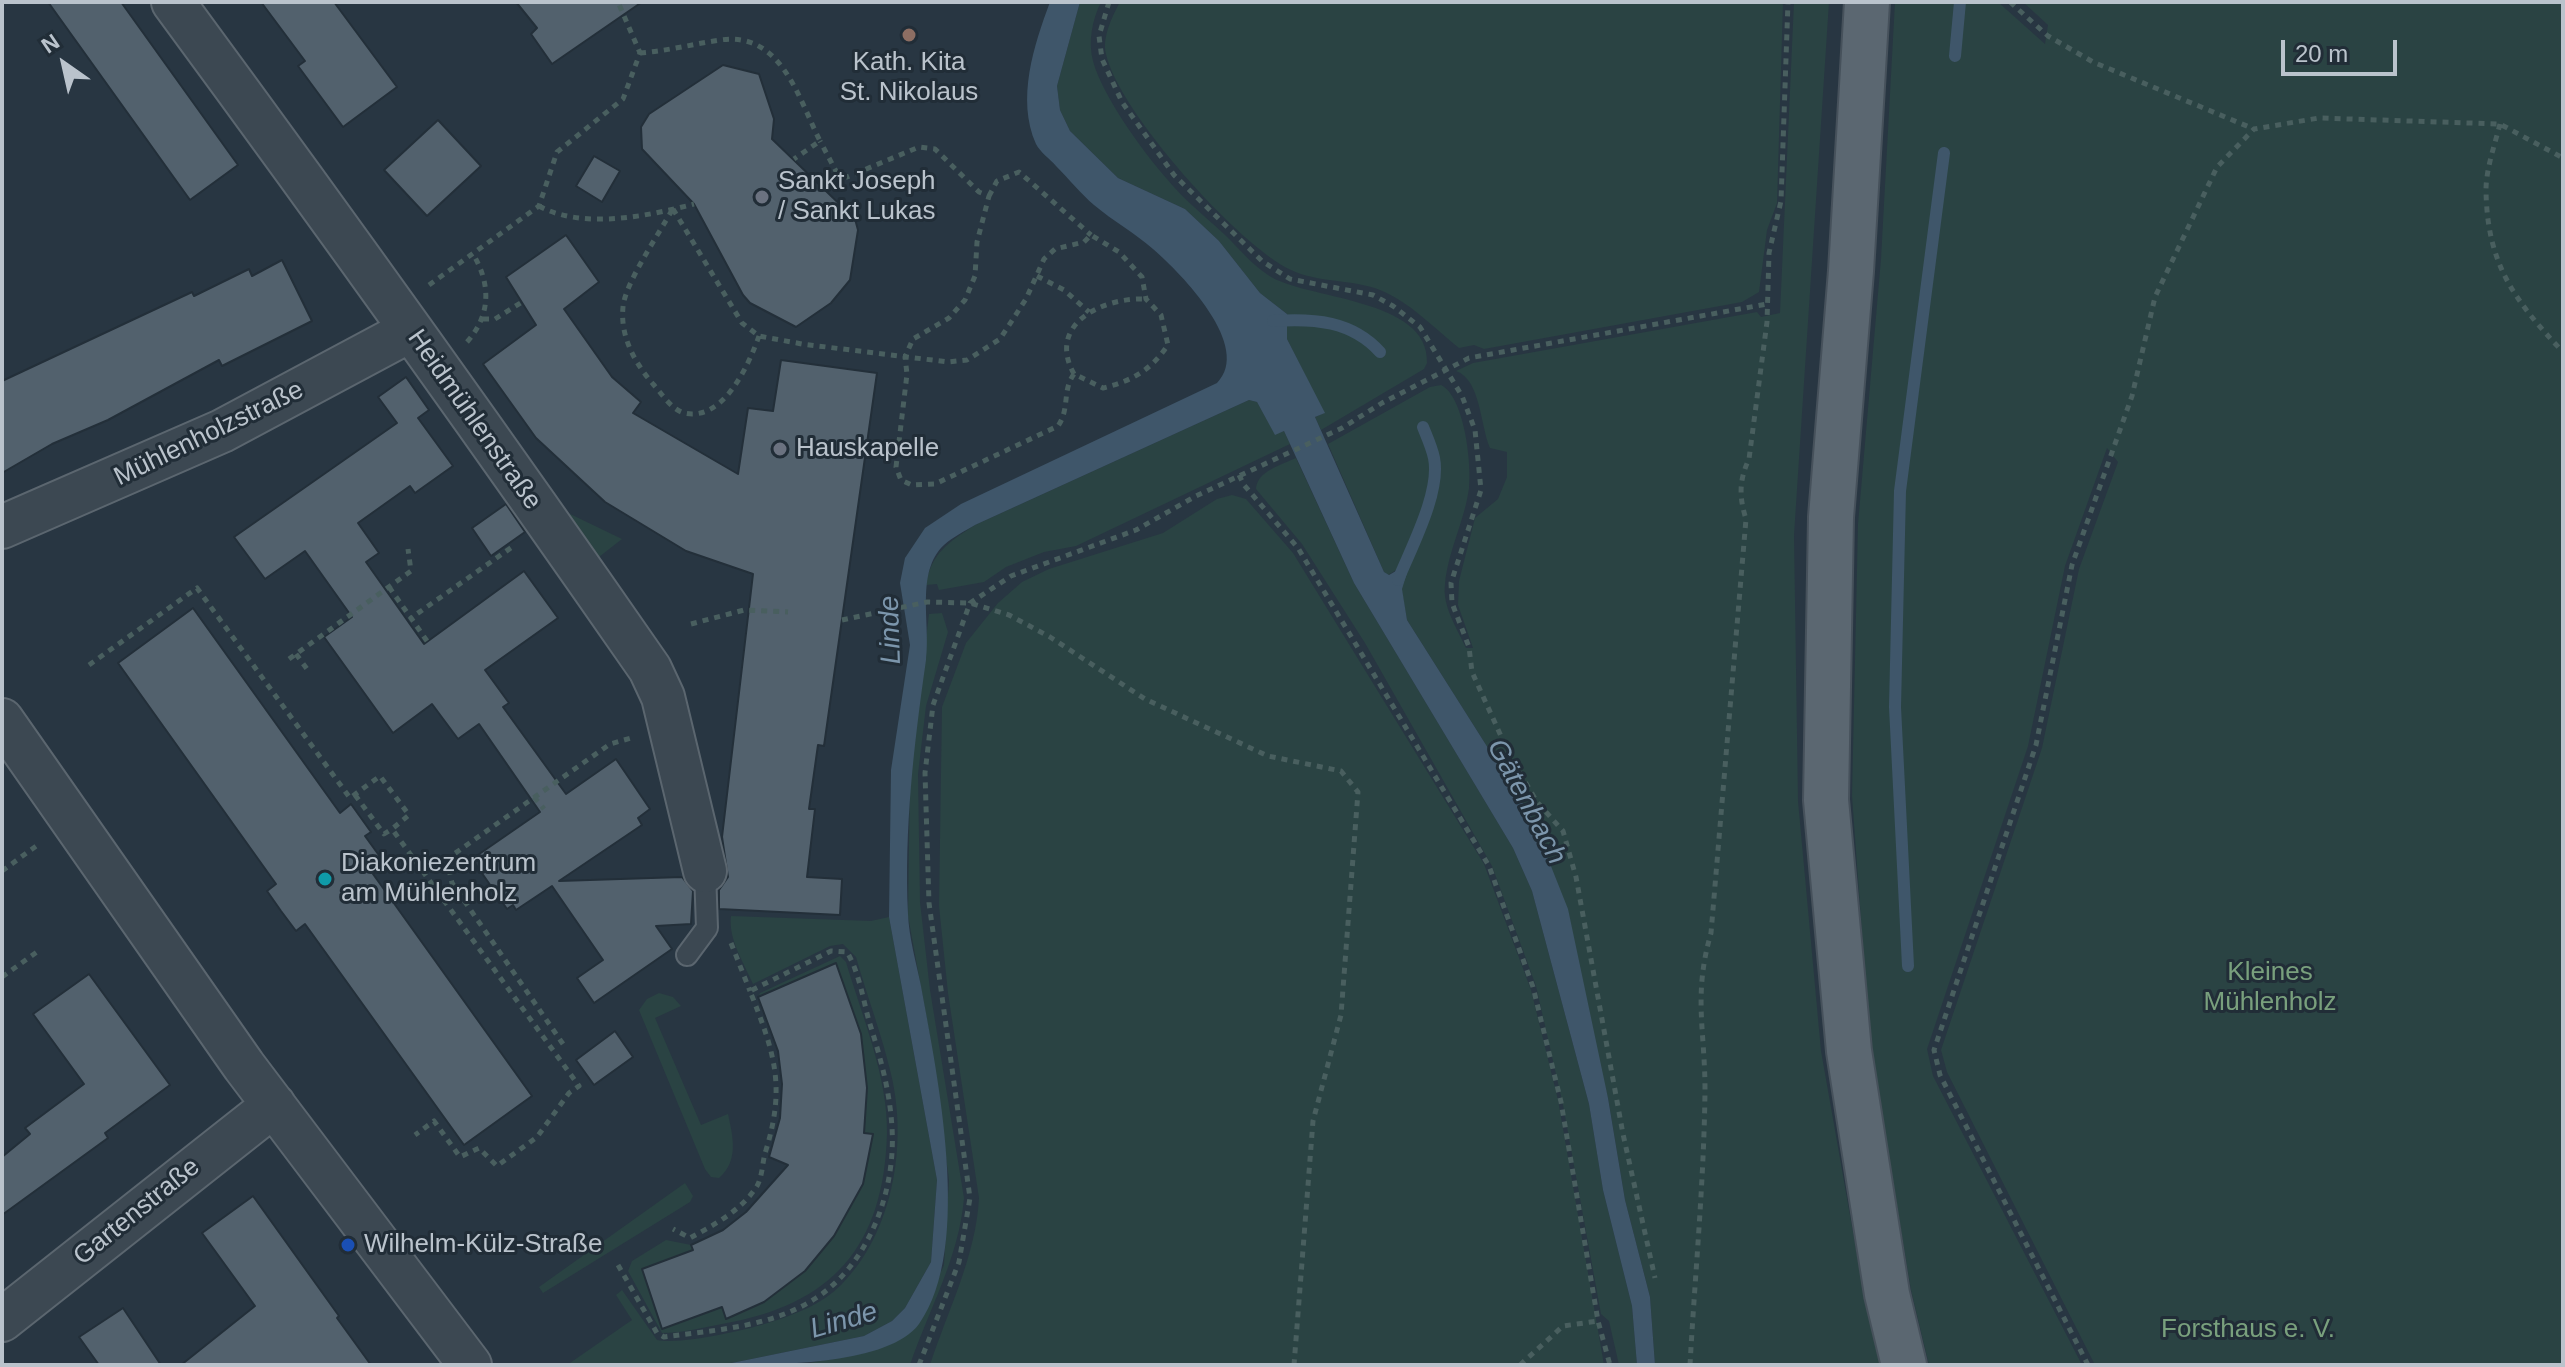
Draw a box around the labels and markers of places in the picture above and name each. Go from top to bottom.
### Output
marker: Kath. Kita St. Nikolaus [900,26,918,44]
place label: Kath. Kita St. Nikolaus [840,47,978,108]
place label: Sankt Joseph / Sankt Lukas [778,166,936,228]
marker: Sankt Joseph / Sankt Lukas [753,188,771,206]
place label: Hauskapelle [796,433,939,465]
marker: Hauskapelle [771,440,789,458]
place label: Diakoniezentrum am Mühlenholz [341,848,536,910]
marker: Diakoniezentrum am Mühlenholz [316,870,334,888]
place label: Wilhelm-Külz-Straße [364,1229,602,1261]
marker: Wilhelm-Külz-Straße [339,1236,357,1254]

